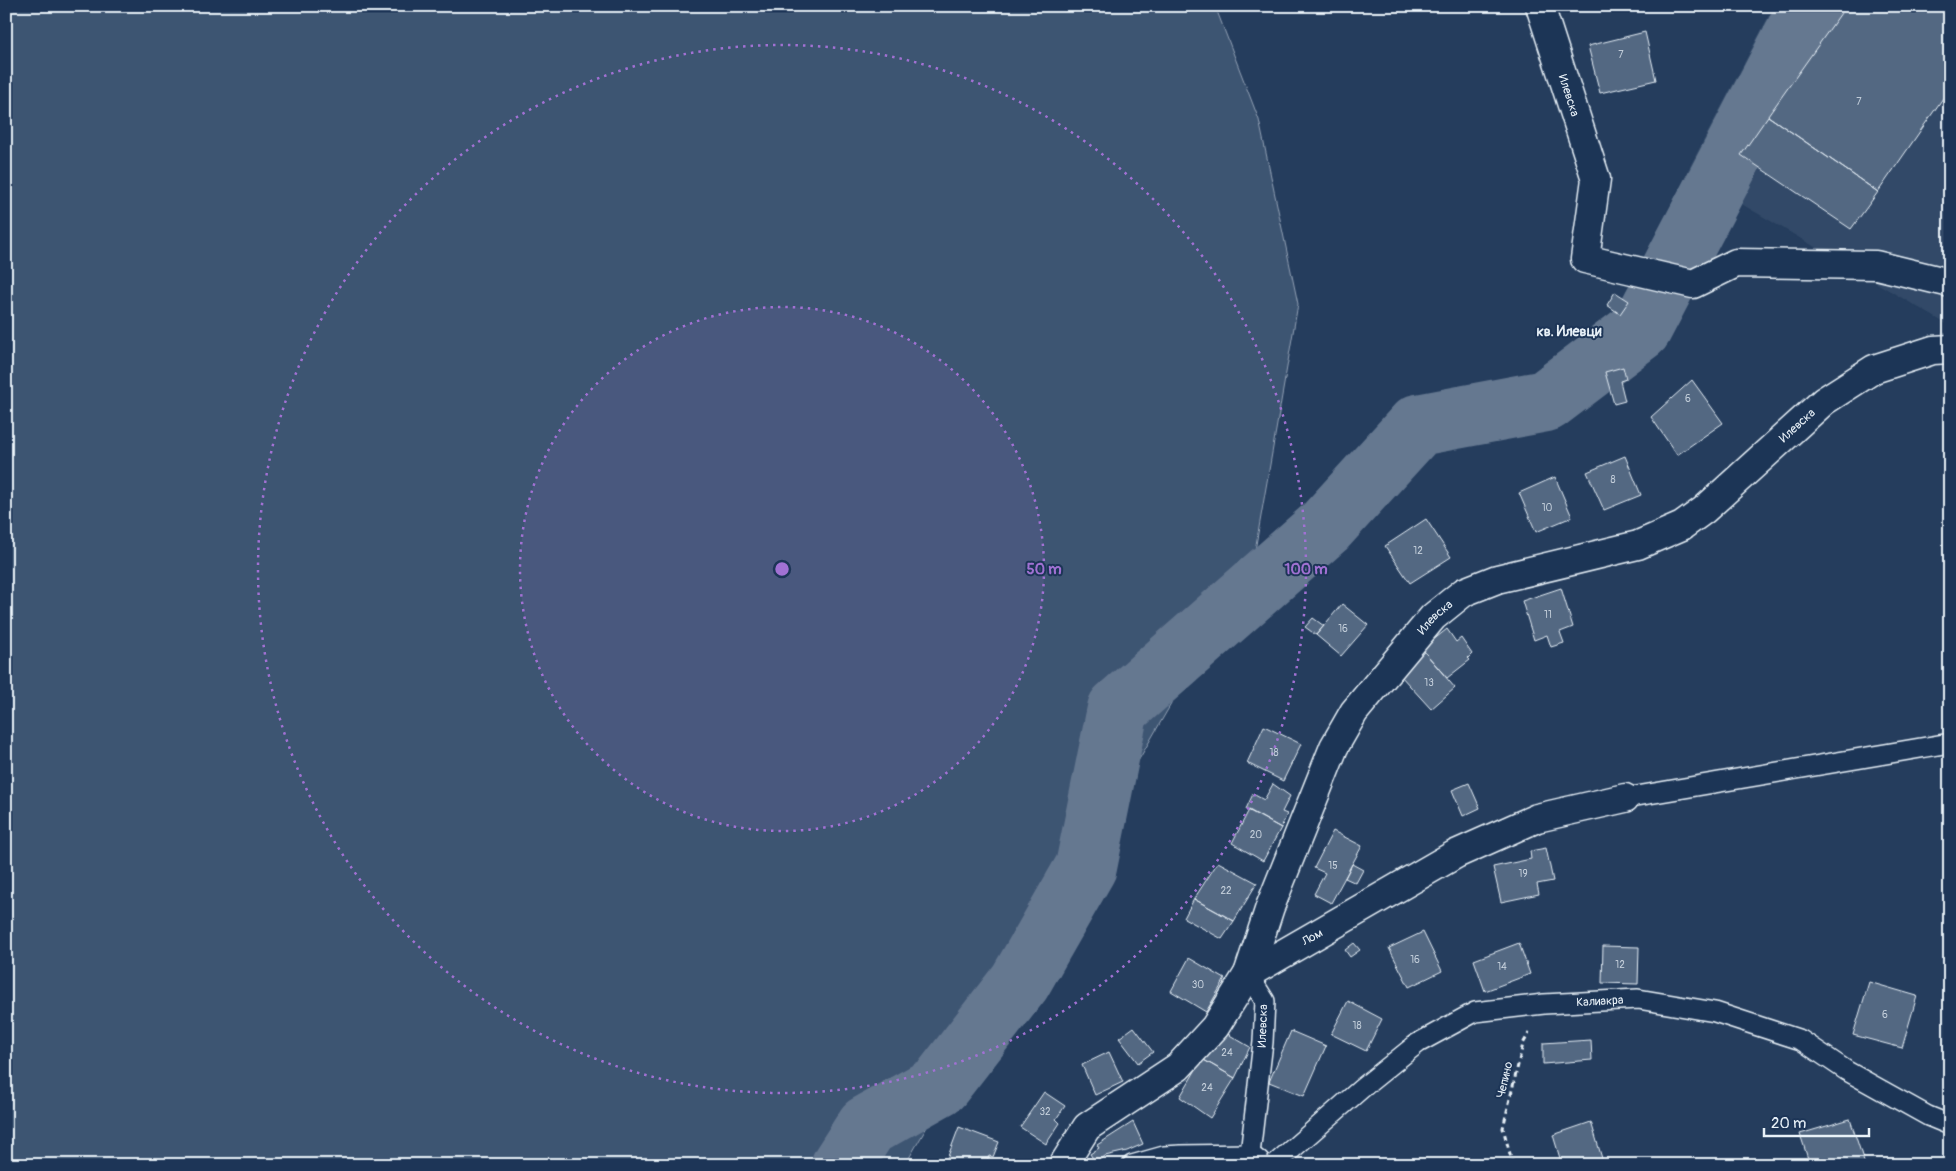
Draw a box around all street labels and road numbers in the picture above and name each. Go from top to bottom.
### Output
street label: Илевска [1555,73,1583,119]
street label: Илевска [1776,405,1818,445]
street label: Илевска [1414,597,1456,637]
street label: Лом [1298,925,1325,949]
street label: Калиакра [1576,992,1624,1010]
street label: Илевска [1255,1004,1271,1048]
street label: Чепино [1494,1060,1517,1100]

